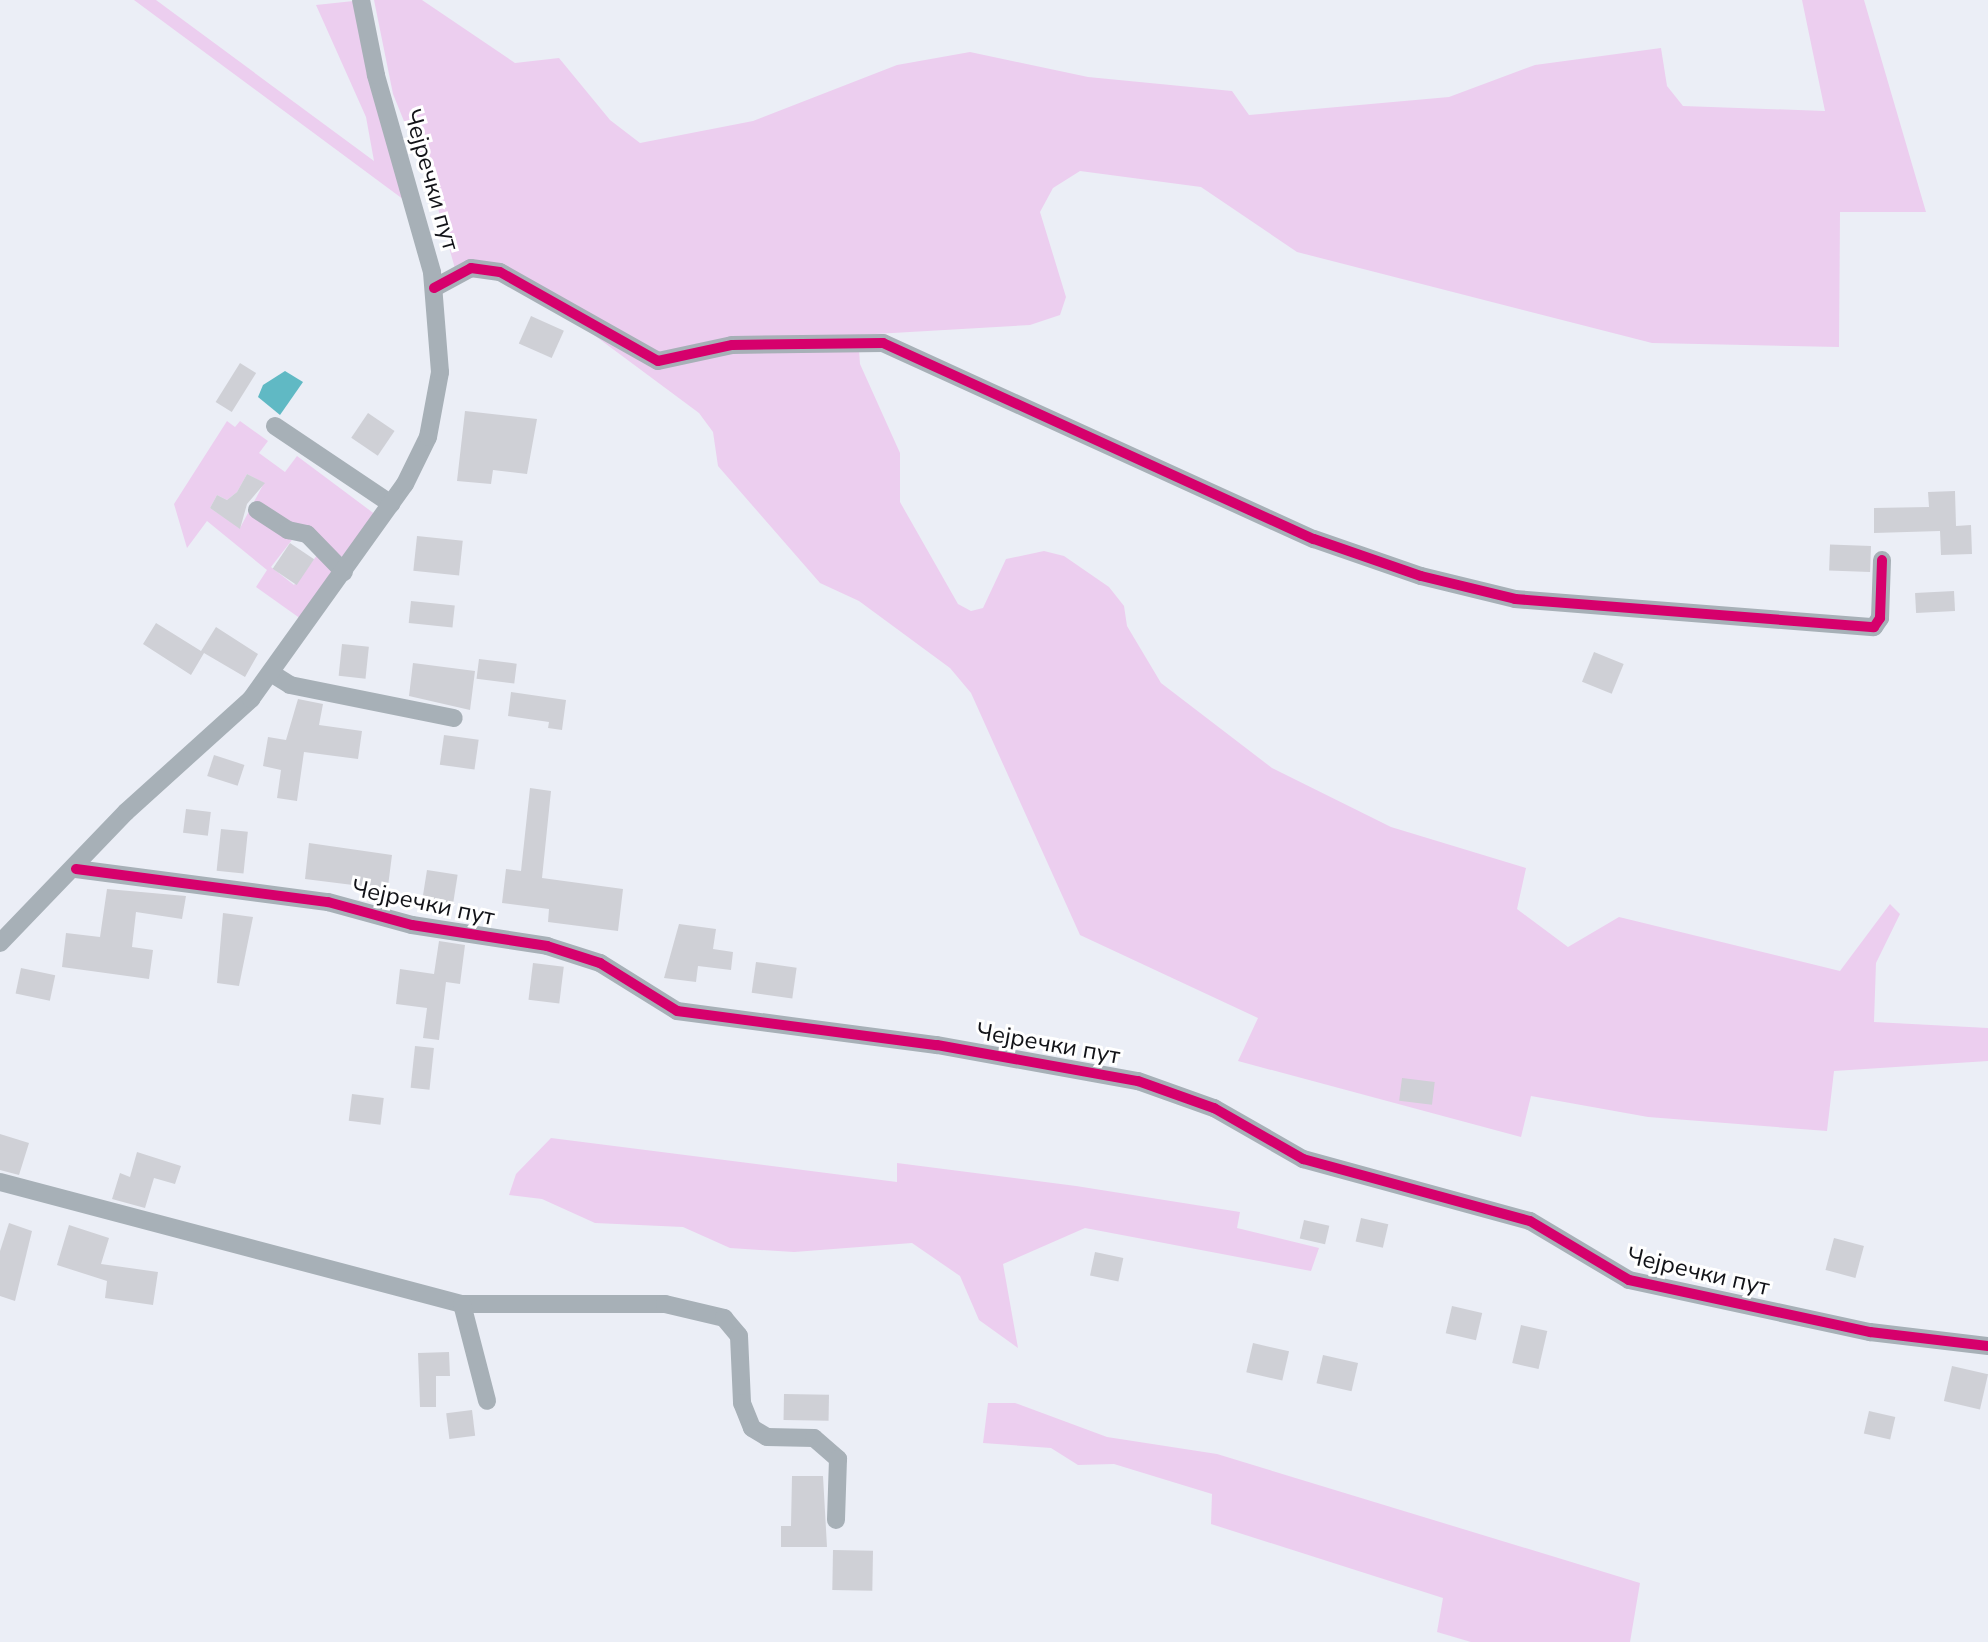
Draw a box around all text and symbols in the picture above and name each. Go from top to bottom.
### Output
street label: Чејречки пут [397,106,465,254]
street label: Чејречки пут [349,874,497,932]
street label: Чејречки пут [974,1017,1122,1071]
street label: Чејречки пут [1624,1242,1772,1302]

